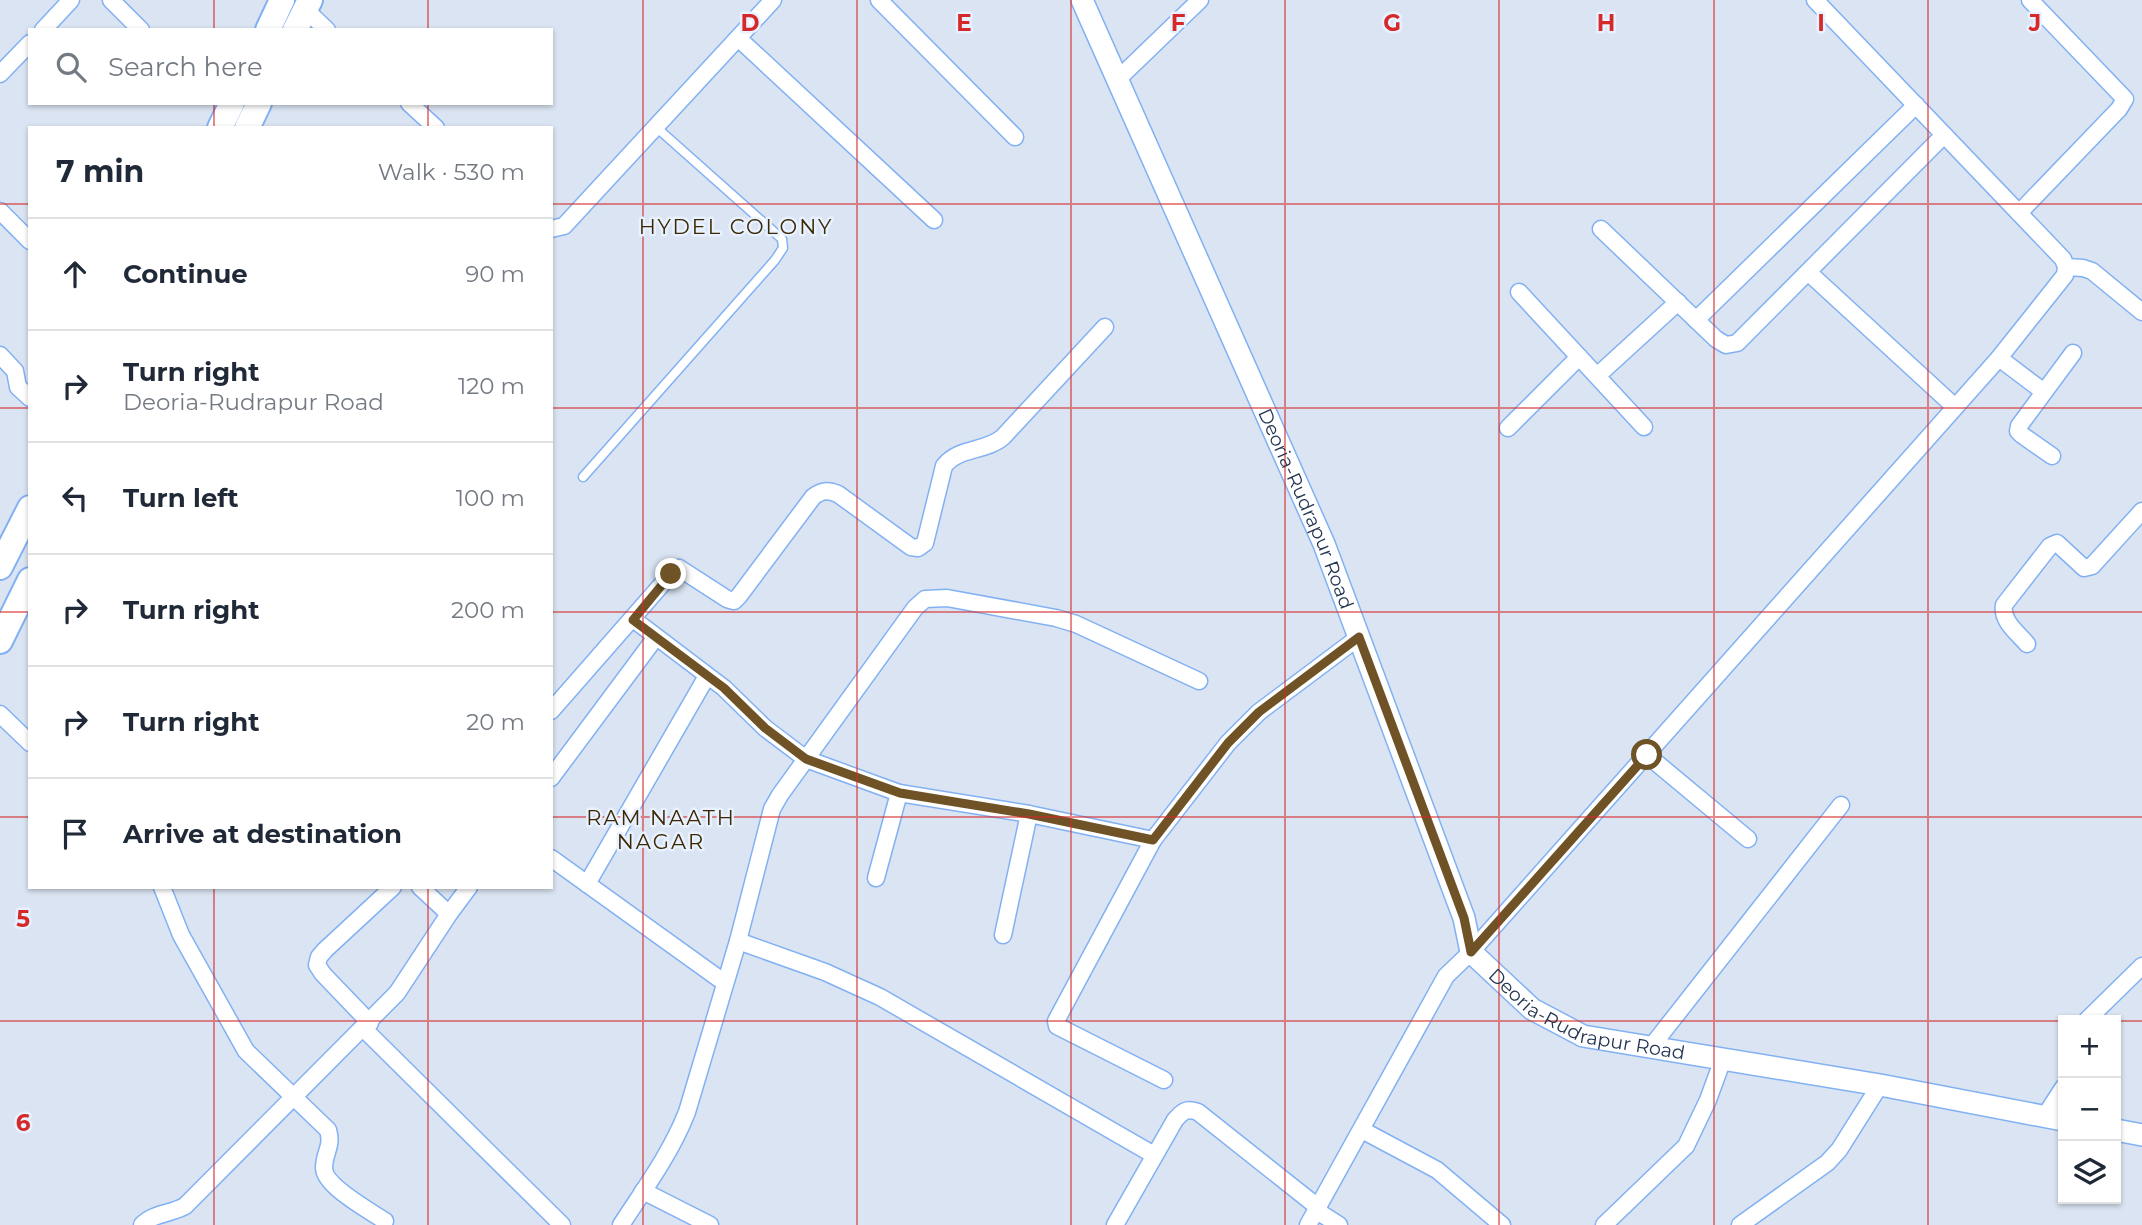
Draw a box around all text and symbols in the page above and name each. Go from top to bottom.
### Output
text: D [741,9,760,37]
text: E [956,9,972,37]
text: F [1171,9,1186,37]
text: G [1383,9,1401,37]
text: H [1597,9,1615,37]
text: I [1817,9,1825,37]
text: J [2028,9,2041,37]
search box [28,28,553,105]
icon: search [52,48,90,86]
text: Search here [108,51,263,83]
text: 7 min [56,153,144,190]
text: Walk · 530 m [378,158,525,186]
district label: HYDEL COLONY [639,214,833,239]
icon: ahead [56,255,94,293]
text: Continue [123,258,248,290]
text: 90 m [465,260,525,288]
text: Turn right [123,356,259,388]
icon: right [56,367,94,405]
text: 120 m [458,372,525,400]
text: Deoria-Rudrapur Road [123,388,384,416]
street label: Deoria-Rudrapur Road [1253,405,1358,612]
icon: left [56,479,94,517]
text: Turn left [123,482,239,514]
text: 100 m [456,484,525,512]
route end [655,558,686,589]
icon: right [56,591,94,629]
text: Turn right [123,594,259,626]
text: 200 m [451,596,525,624]
icon: right [56,703,94,741]
text: Turn right [123,706,259,738]
text: 20 m [466,708,525,736]
route start [1631,739,1662,770]
district label: RAM NAATH NAGAR [586,805,736,854]
icon: arrive [56,815,94,853]
text: Arrive at destination [123,818,402,850]
text: 5 [16,905,30,933]
street label: Deoria-Rudrapur Road [1484,964,1687,1065]
map controls [2058,1015,2121,1204]
button: + [2058,1015,2121,1078]
button: − [2058,1078,2121,1141]
text: 6 [16,1109,31,1137]
button: layers [2058,1141,2121,1204]

